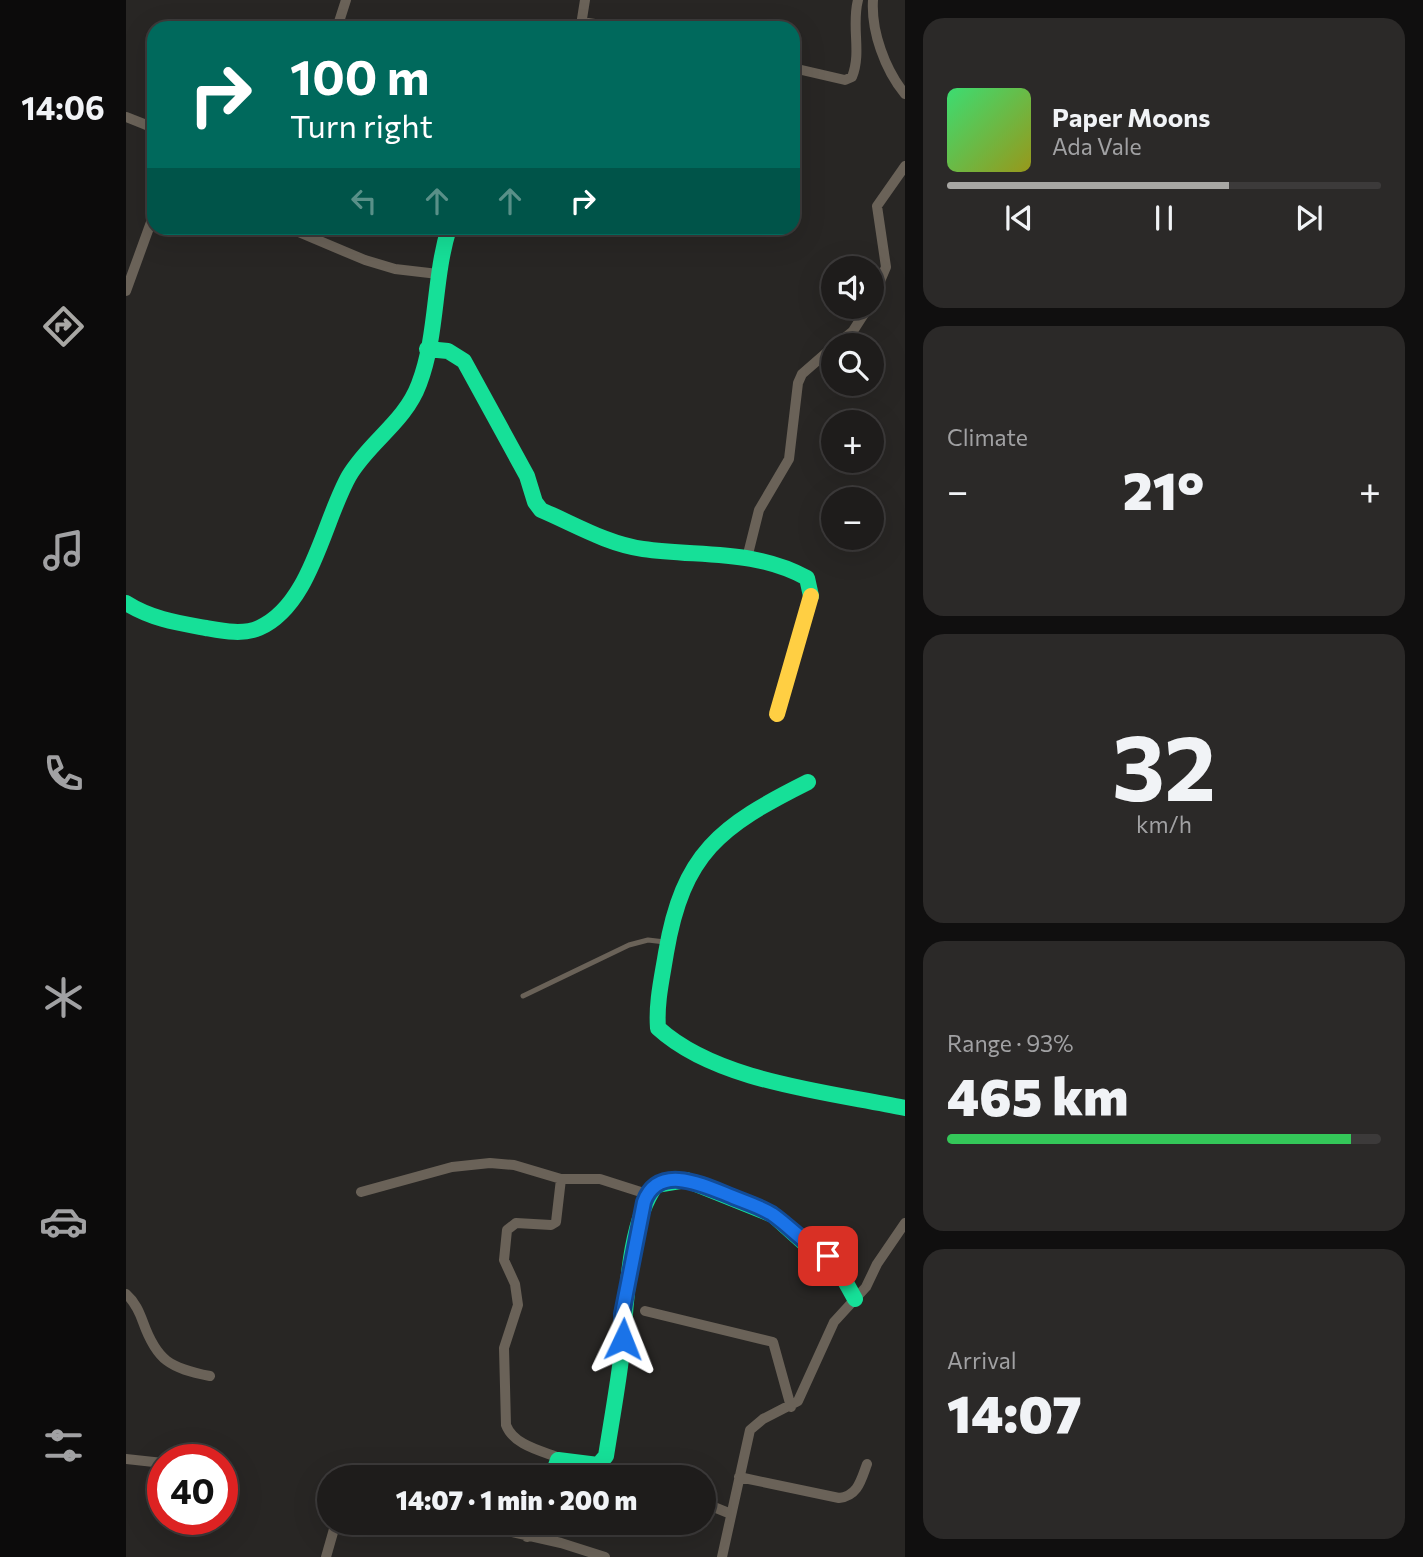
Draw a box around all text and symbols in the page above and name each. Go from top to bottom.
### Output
text: 100 m [290,45,429,105]
icon: right [175,49,266,140]
text: 14:06 [21,87,105,127]
text: Paper Moons [1052,101,1210,132]
text: Turn right [290,105,433,145]
text: Ada Vale [1052,132,1142,160]
icon: left [345,182,383,220]
icon: ahead [418,182,456,220]
icon: ahead [491,182,529,220]
icon: right [564,182,602,220]
icon: previous [1000,199,1038,237]
icon: pause [1145,199,1183,237]
icon: next [1290,199,1328,237]
map controls [821,256,884,550]
button: sound [821,256,884,319]
icon: directions [39,302,88,351]
button: search [821,333,884,396]
button: + [821,410,884,473]
text: Climate [947,423,1028,451]
text: 21° [1123,457,1204,521]
text: − [947,466,969,513]
text: + [1359,466,1381,513]
button: − [821,487,884,550]
icon: music [39,526,88,575]
text: 32 [1112,708,1216,820]
icon: phone [39,749,88,798]
text: km/h [1136,810,1192,838]
icon: climate [39,973,88,1022]
text: Range · 93% [947,1029,1073,1057]
text: 465 km [947,1063,1128,1127]
icon: car [39,1197,88,1246]
pin [798,1226,858,1286]
icon: arrive [809,1237,847,1275]
position arrow [586,1302,660,1376]
text: Arrival [947,1346,1017,1374]
text: 14:07 [947,1380,1082,1444]
icon: filters [39,1421,88,1470]
speed limit sign: 40 [147,1444,238,1535]
text: 14:07 · 1 min · 200 m [396,1484,637,1515]

